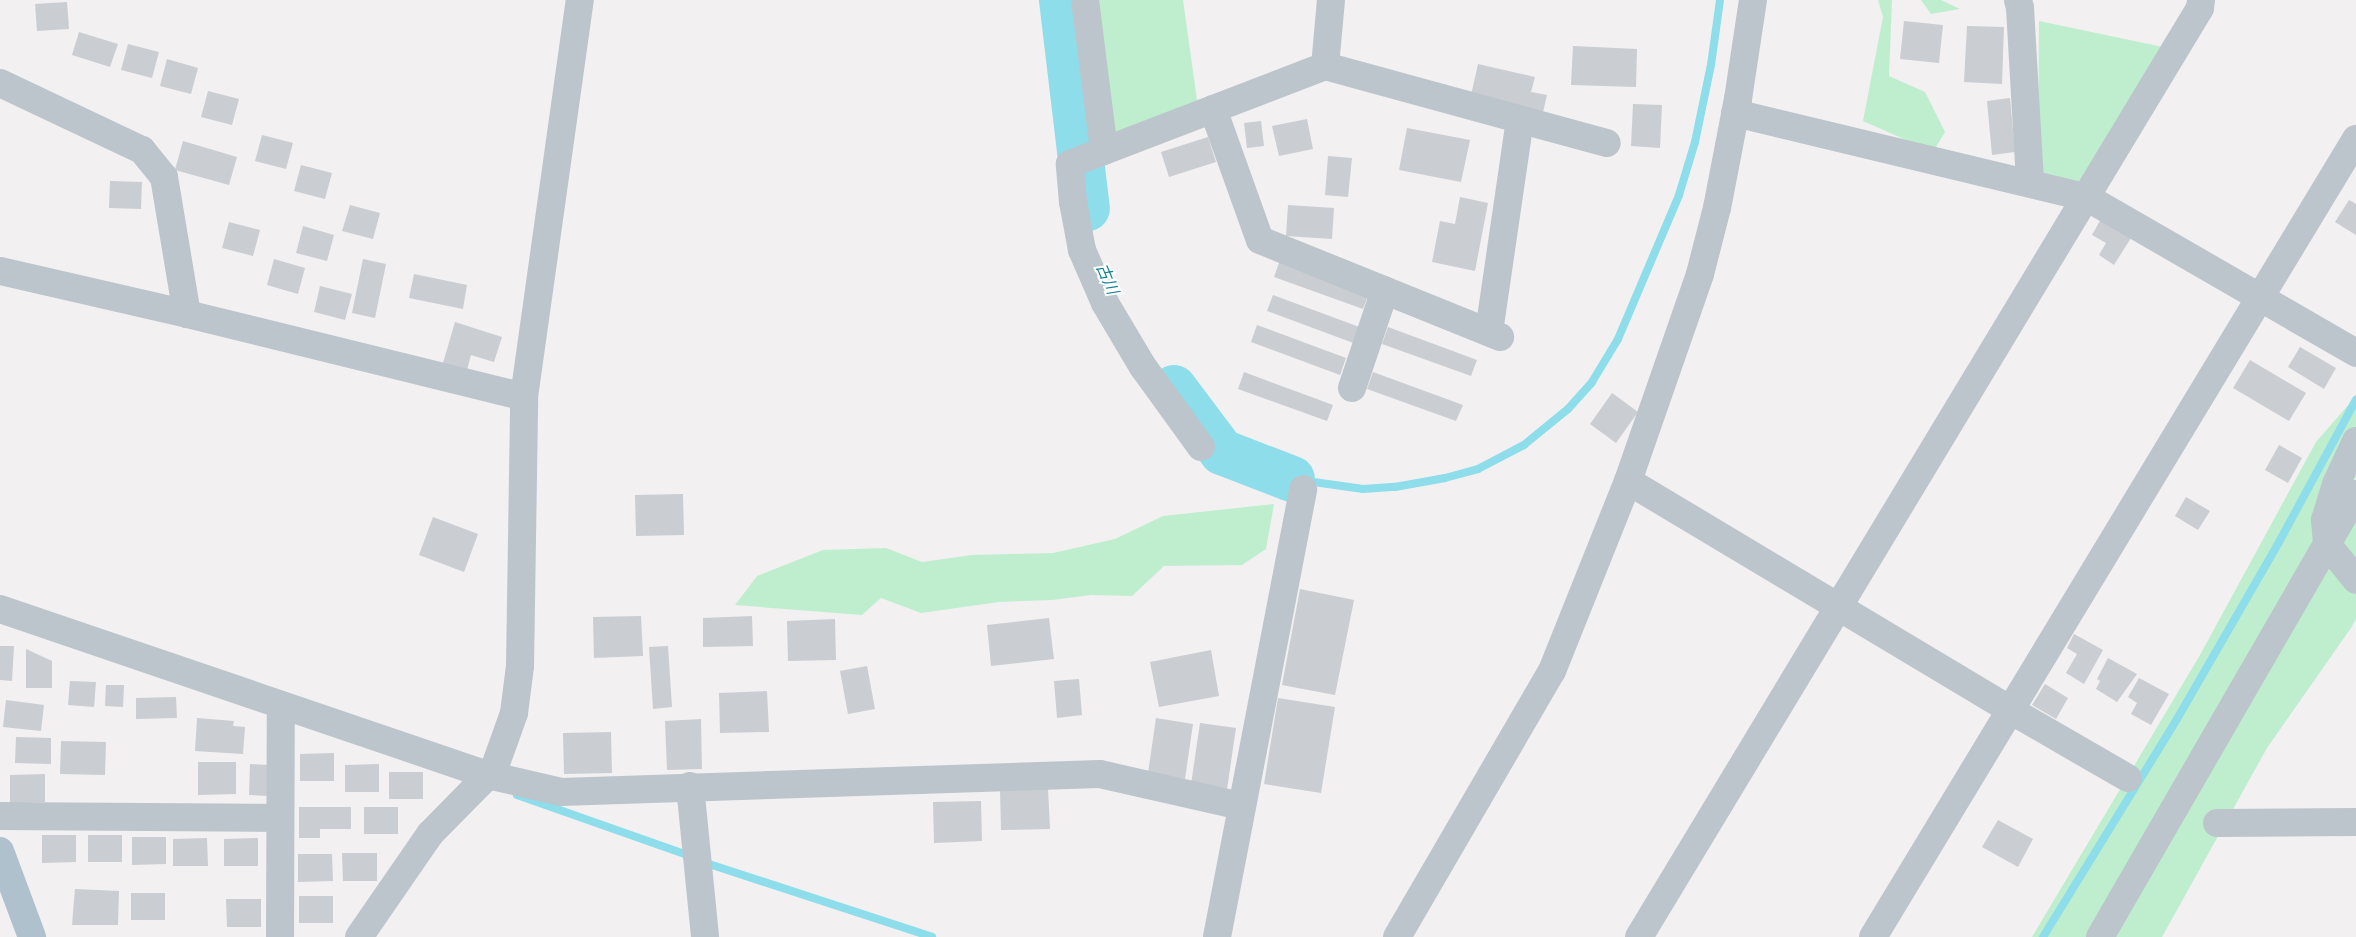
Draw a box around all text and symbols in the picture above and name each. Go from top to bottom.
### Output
water label: 古川 [1092,261,1122,297]

